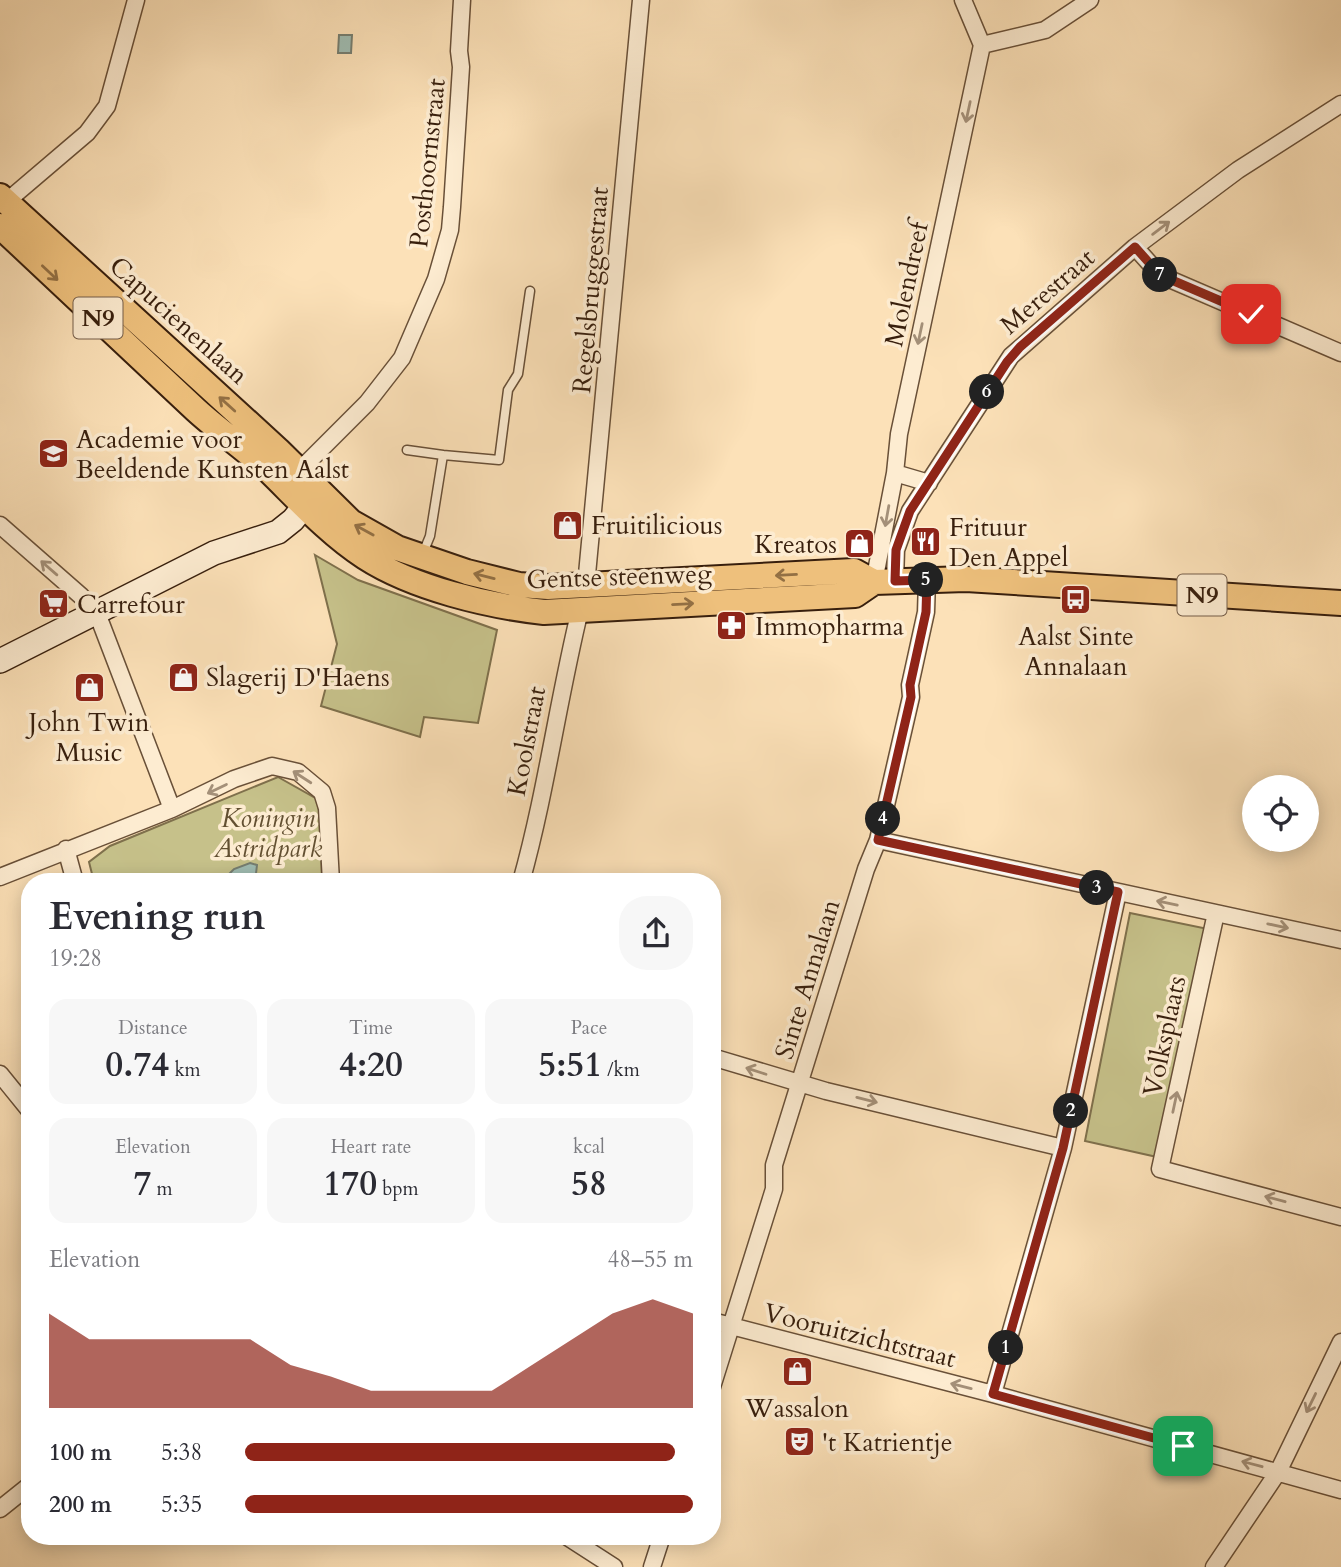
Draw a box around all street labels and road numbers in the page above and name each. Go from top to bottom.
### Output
street label: Posthoornstraat [401,77,454,249]
street label: Regelsbruggestraat [564,185,617,395]
street label: Molendreef [876,215,938,350]
street label: Merestraat [993,241,1102,342]
street label: Capucienenlaan [102,249,256,392]
road number: N9 [74,298,122,338]
street label: Gentse steenweg [526,556,713,597]
road number: N9 [1178,574,1226,616]
street label: Koolstraat [499,683,554,799]
street label: Sinte Annalaan [767,895,848,1063]
street label: Volksplaats [1135,973,1194,1100]
street label: Vooruitzichtstraat [760,1295,960,1376]

